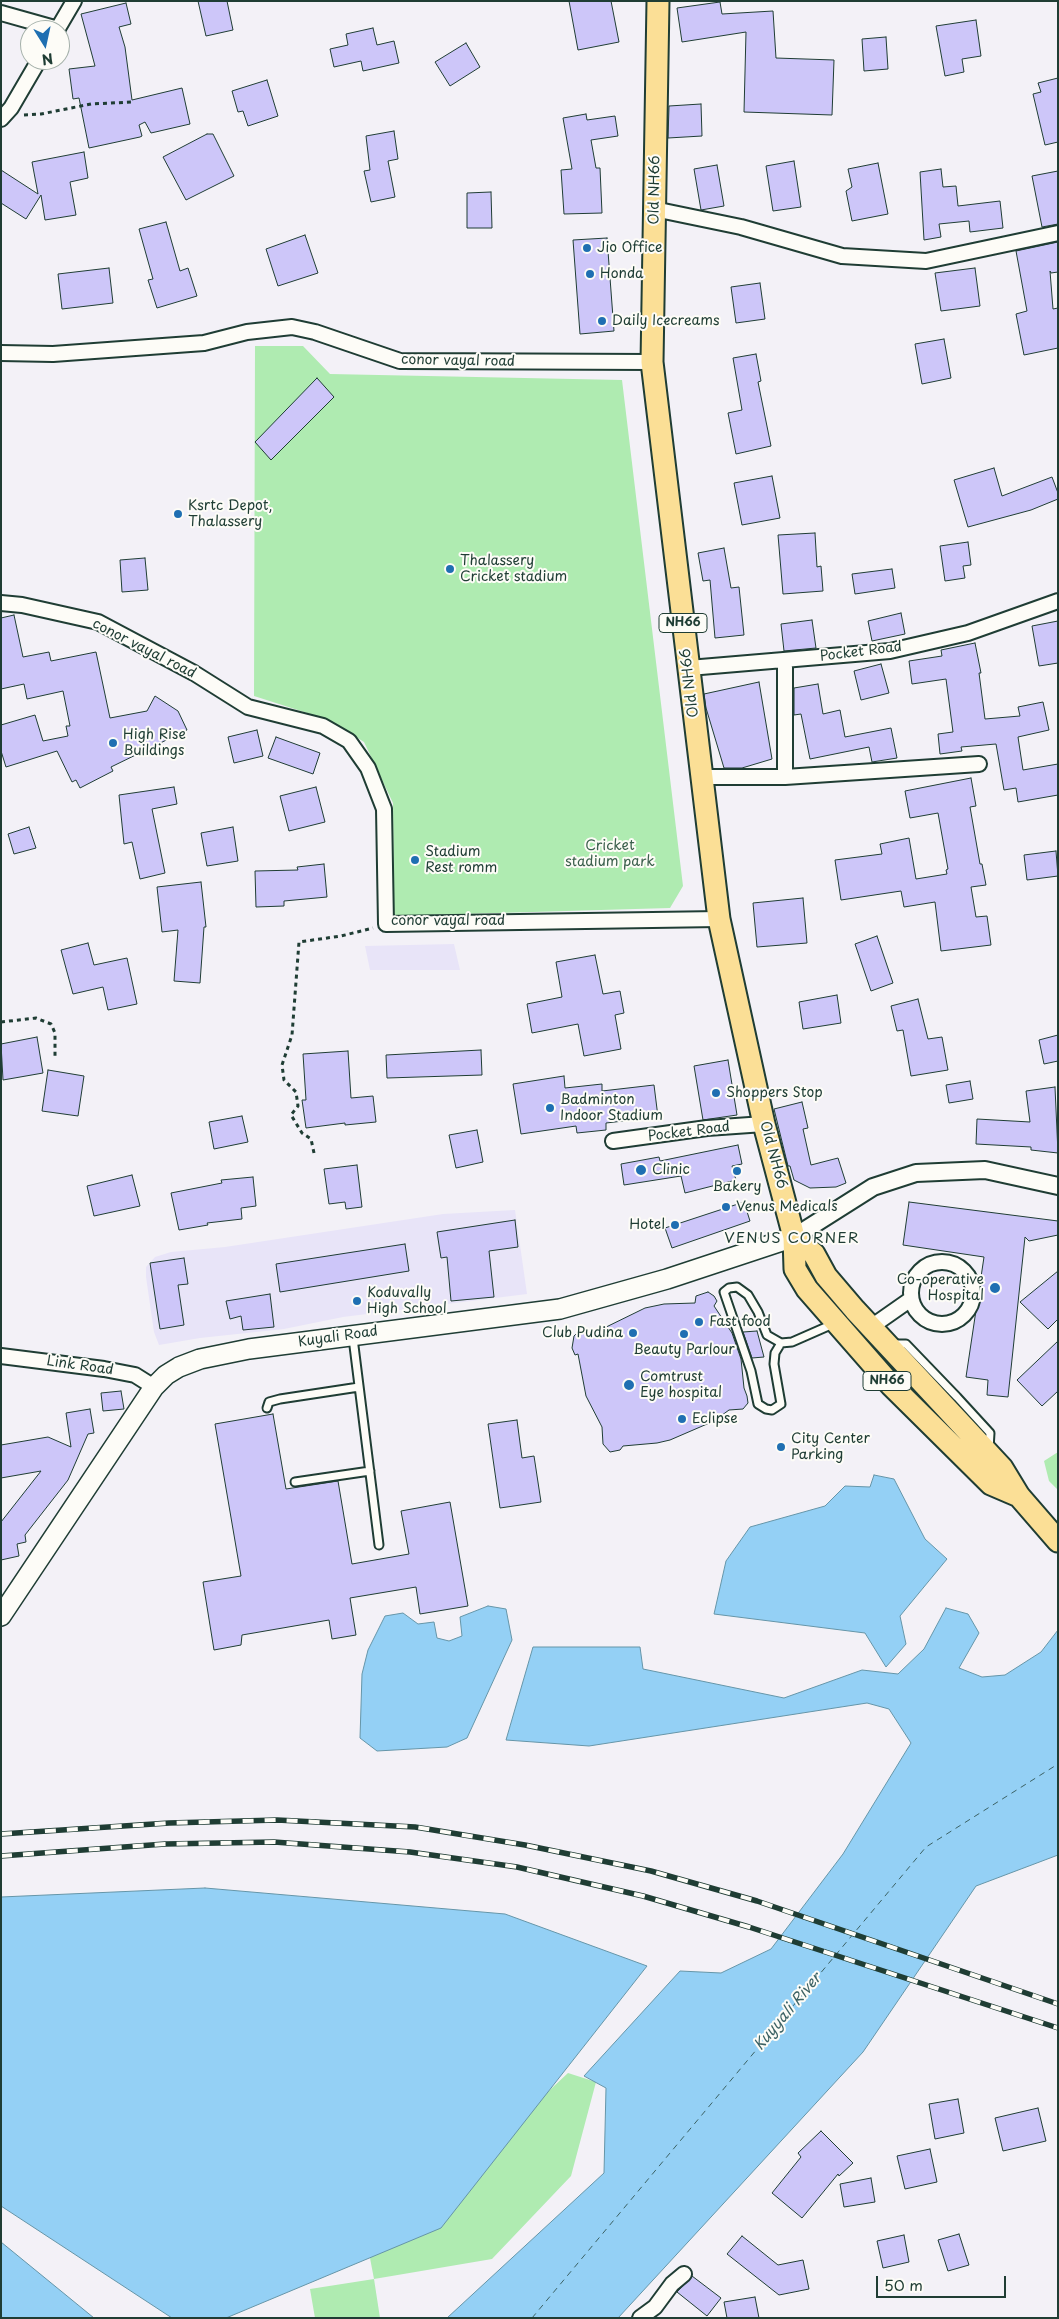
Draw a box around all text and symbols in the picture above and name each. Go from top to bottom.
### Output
north arrow [20,20,70,70]
text: N [40,48,55,71]
street label: Old NH66 [646,155,664,225]
place label: Jio Office [597,240,663,256]
marker: Jio Office [581,242,593,254]
place label: Honda [600,266,644,282]
marker: Honda [584,268,596,280]
place label: Daily Icecreams [612,313,719,329]
marker: Daily Icecreams [596,315,608,327]
street label: conor vayal road [401,352,515,370]
place label: Ksrtc Depot, Thalassery [188,498,272,530]
marker: Ksrtc Depot, Thalassery [172,508,184,520]
place label: Thalassery Cricket stadium [460,553,567,586]
marker: Thalassery Cricket stadium [444,563,456,575]
road number: NH66 [659,614,707,632]
street label: conor vayal road [89,616,199,682]
street label: Pocket Road [819,639,903,665]
street label: Old NH66 [677,648,703,718]
place label: High Rise Buildings [123,727,186,760]
marker: High Rise Buildings [107,737,119,749]
park label: Cricket stadium park [565,838,655,870]
place label: Stadium Rest romm [425,844,497,876]
marker: Stadium Rest romm [409,854,421,866]
street label: conor vayal road [391,913,505,929]
place label: Shoppers Stop [726,1085,823,1101]
marker: Shoppers Stop [710,1087,722,1099]
place label: Badminton Indoor Stadium [560,1092,663,1124]
marker: Badminton Indoor Stadium [544,1102,556,1114]
street label: Pocket Road [647,1119,731,1145]
street label: Old NH66 [756,1119,790,1191]
place label: Clinic [652,1162,690,1178]
marker: Clinic [634,1163,648,1177]
marker: Bakery [731,1165,743,1177]
place label: Bakery [713,1179,761,1195]
place label: Venus Medicals [736,1199,838,1215]
marker: Venus Medicals [720,1201,732,1213]
place label: Hotel [629,1217,665,1233]
marker: Hotel [669,1219,681,1231]
district label: VENUS CORNER [724,1230,860,1248]
place label: Co-operative Hospital [897,1272,984,1304]
marker: Co-operative Hospital [988,1281,1002,1295]
place label: Koduvally High School [367,1285,447,1318]
marker: Koduvally High School [351,1295,363,1307]
place label: Fast food [709,1314,771,1330]
marker: Fast food [693,1316,705,1328]
street label: Kuyali Road [297,1323,379,1351]
place label: Club Pudina [542,1325,623,1341]
marker: Club Pudina [627,1327,639,1339]
marker: Beauty Parlour [678,1328,690,1340]
place label: Beauty Parlour [633,1342,735,1358]
street label: Link Road [45,1353,115,1379]
place label: Comtrust Eye hospital [640,1369,722,1401]
road number: NH66 [863,1372,911,1390]
marker: Comtrust Eye hospital [622,1378,636,1392]
place label: Eclipse [692,1411,738,1427]
marker: Eclipse [676,1413,688,1425]
place label: City Center Parking [791,1431,870,1464]
marker: City Center Parking [775,1441,787,1453]
water label: Kuyyali River [751,1970,825,2054]
scale bar [879,2266,1009,2298]
text: 50 m [884,2273,923,2296]

